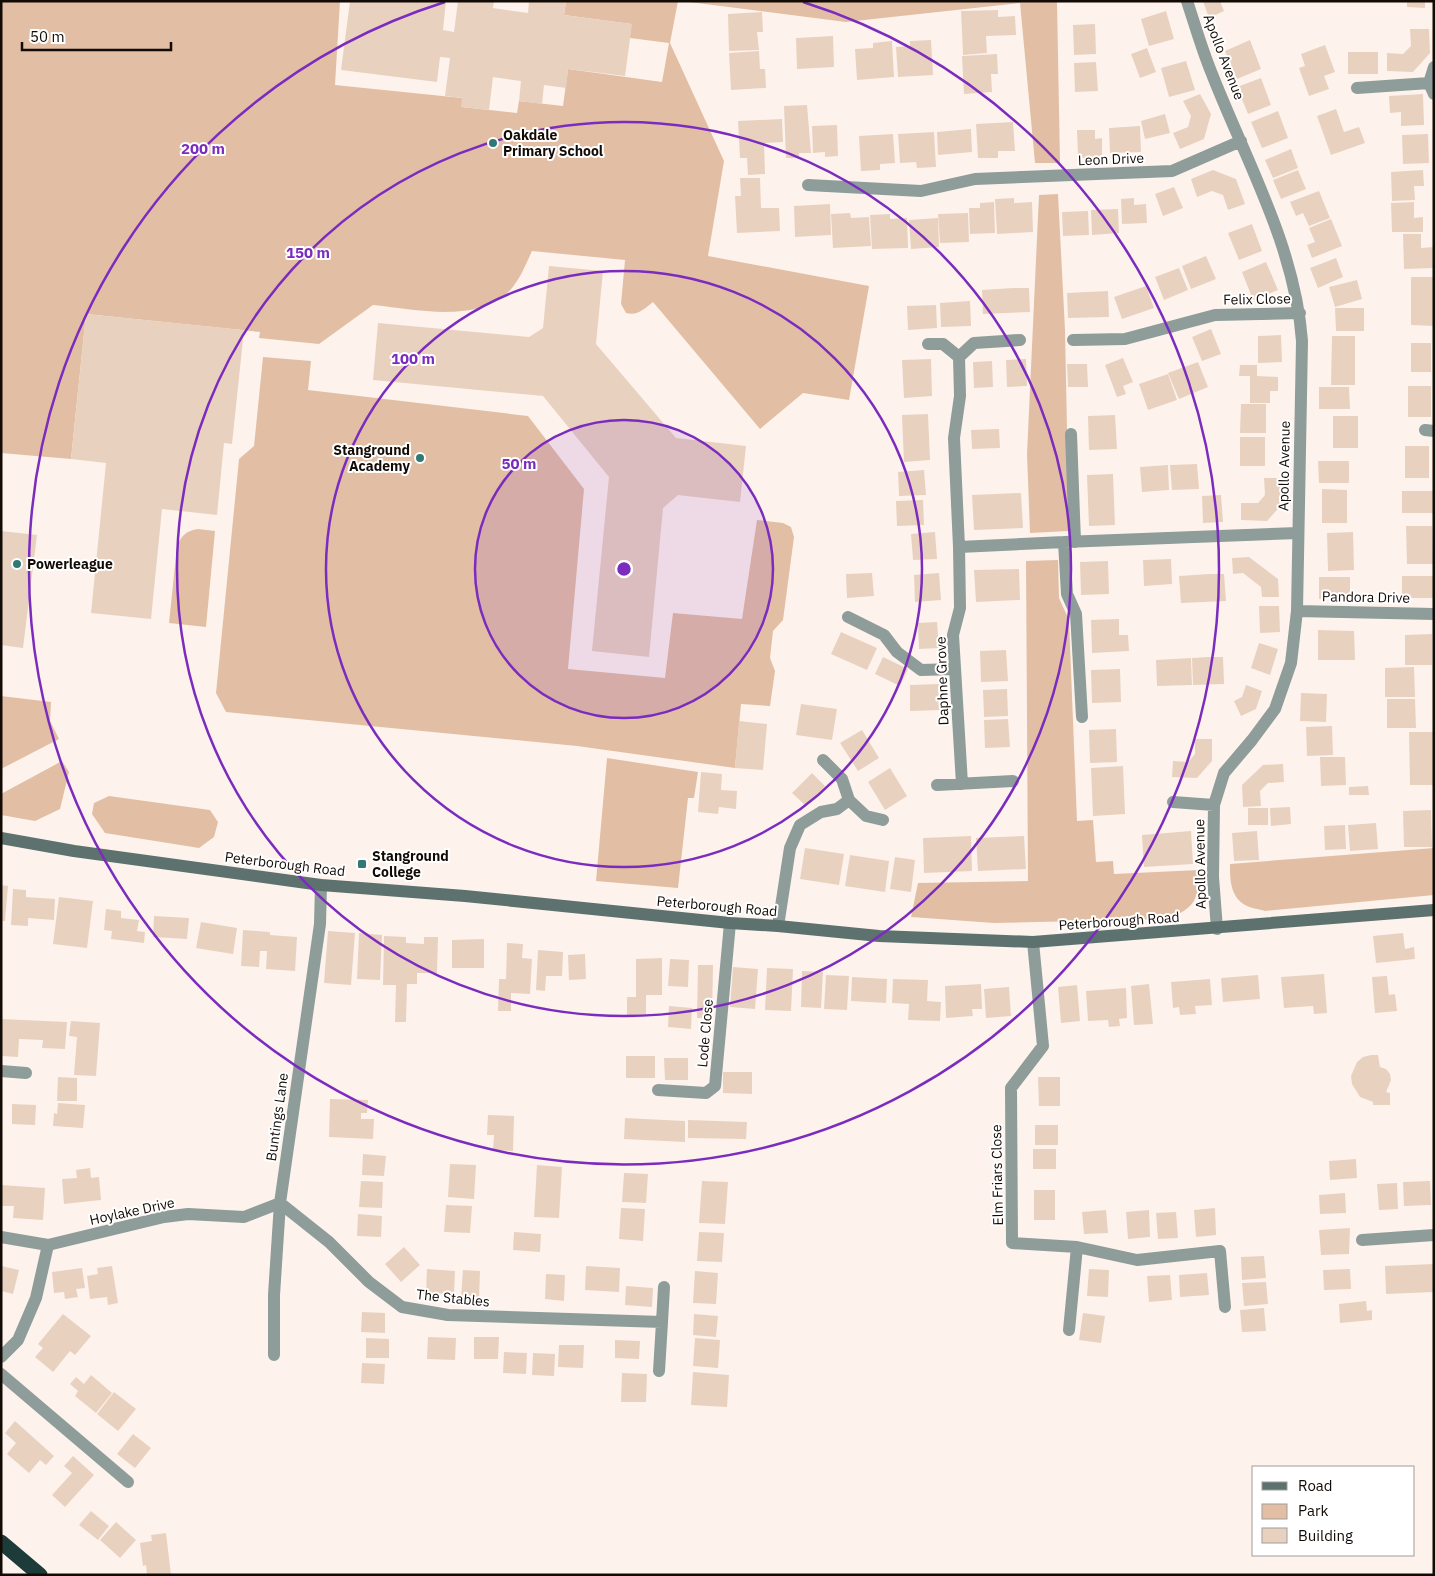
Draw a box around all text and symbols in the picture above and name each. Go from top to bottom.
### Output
street label: Apollo Avenue [1199,12,1249,103]
scale bar [22,20,171,52]
text: 50 m [30,27,65,46]
place label: Oakdale Primary School [503,126,603,160]
marker: Oakdale Primary School [487,137,499,149]
text: 200 m [181,139,225,158]
street label: Leon Drive [1078,149,1145,169]
text: 150 m [286,243,330,262]
street label: Felix Close [1223,289,1291,309]
text: 100 m [391,349,435,368]
street label: Apollo Avenue [1274,420,1294,511]
place label: Stanground Academy [333,441,411,475]
marker: Stanground Academy [414,452,426,464]
text: 50 m [502,454,536,473]
place label: Powerleague [27,555,113,573]
marker: Powerleague [11,558,23,570]
centre of rings [615,560,633,578]
street label: Pandora Drive [1322,587,1411,607]
street label: Daphne Grove [931,636,953,726]
street label: Apollo Avenue [1190,818,1210,909]
place label: Stanground College [372,847,449,881]
street label: Peterborough Road [224,848,346,880]
marker: Stanground College [356,858,368,870]
street label: Peterborough Road [656,892,778,920]
street label: Peterborough Road [1058,908,1180,934]
street label: Lode Close [693,998,717,1068]
street label: Buntings Lane [262,1071,292,1162]
street label: Elm Friars Close [987,1124,1007,1226]
street label: Hoylake Drive [88,1193,177,1229]
street label: The Stables [415,1285,491,1311]
legend [1252,1466,1415,1556]
text: Road [1298,1476,1333,1495]
text: Park [1298,1501,1328,1520]
text: Building [1298,1526,1353,1545]

